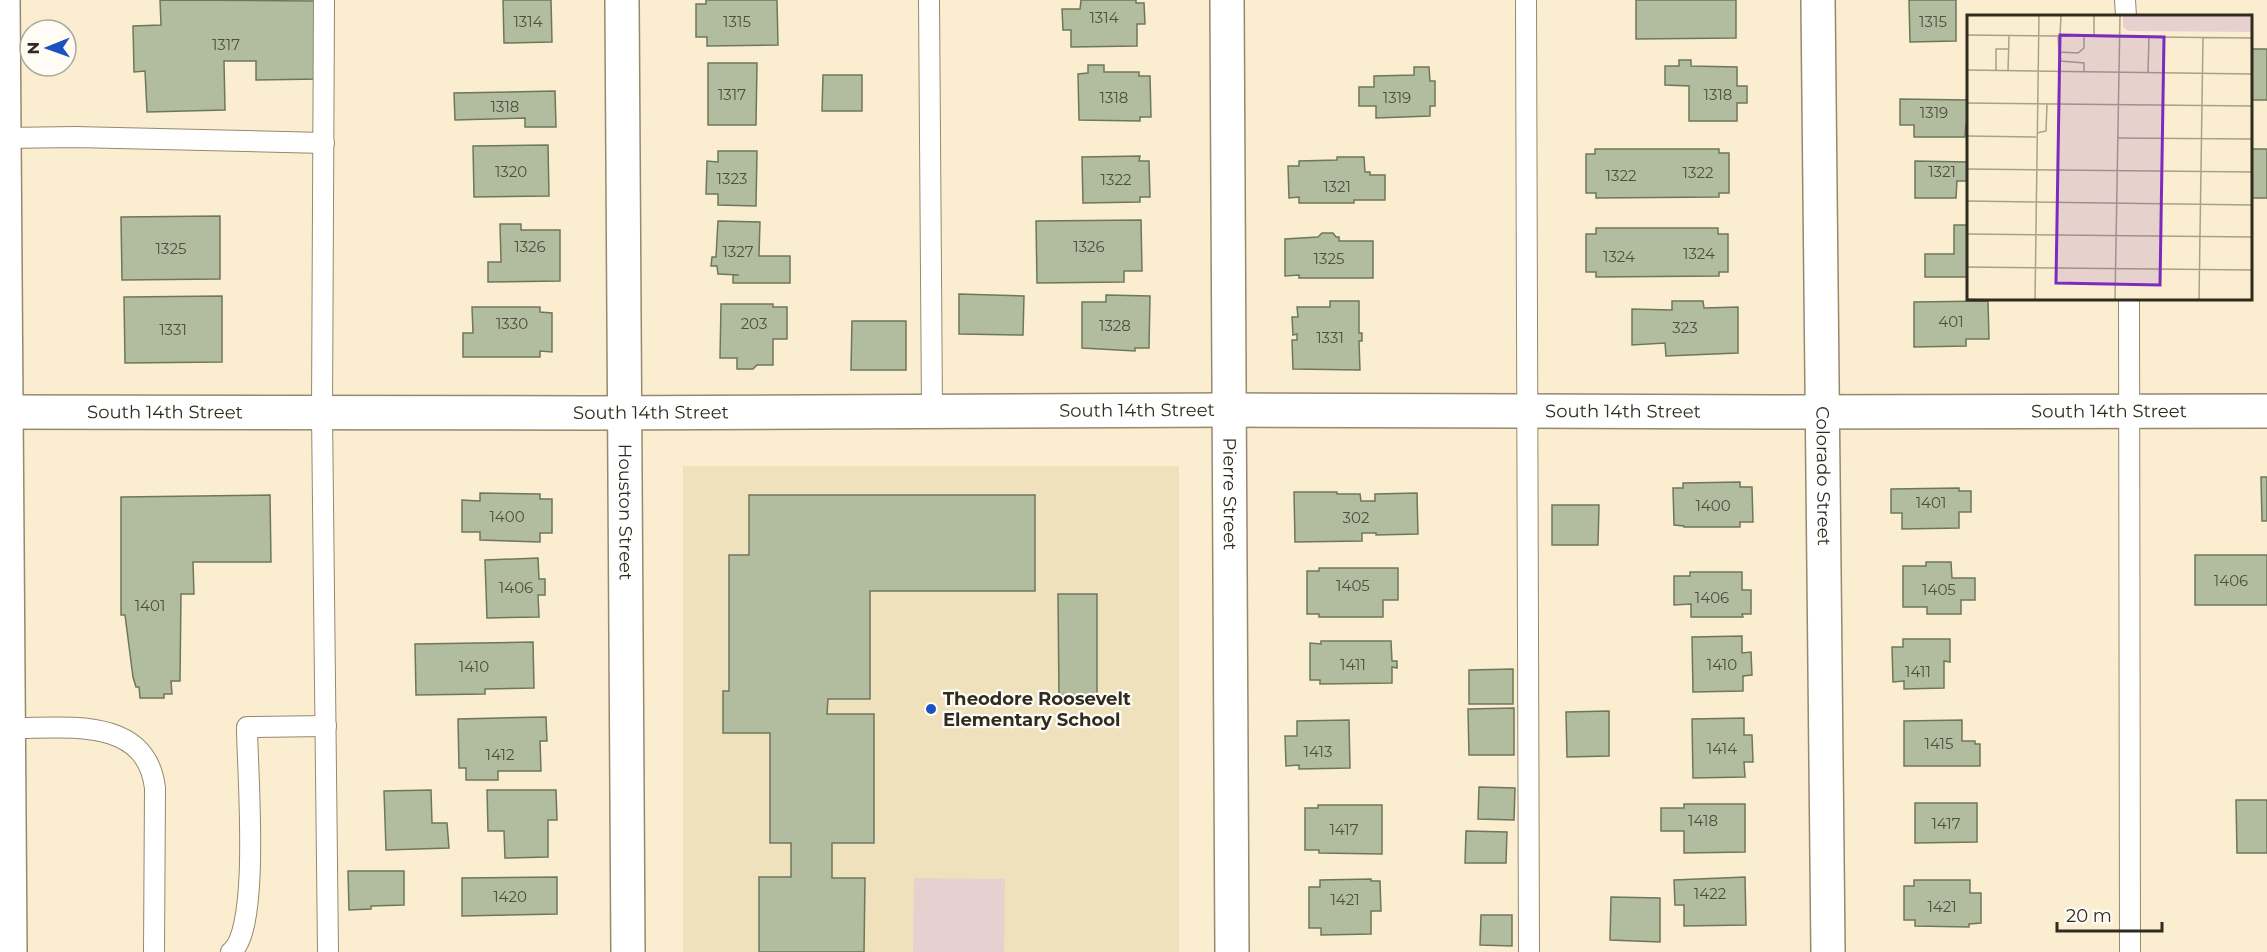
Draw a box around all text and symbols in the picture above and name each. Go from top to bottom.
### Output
house number: 1314 [1089,8,1119,27]
house number: 1314 [513,12,543,31]
house number: 1315 [723,12,751,31]
house number: 1315 [1919,12,1947,31]
inset map [1967,15,2252,300]
north arrow [18,18,78,78]
house number: 1317 [212,35,240,54]
text: N [24,42,43,55]
house number: 1317 [718,85,746,104]
house number: 1318 [1704,85,1732,104]
house number: 1318 [1100,88,1128,107]
house number: 1319 [1383,88,1411,107]
house number: 1318 [491,97,519,116]
house number: 1319 [1920,103,1948,122]
house number: 1320 [495,162,527,181]
house number: 1321 [1928,162,1956,181]
house number: 1322 [1683,163,1713,182]
house number: 1322 [1606,166,1636,185]
house number: 1323 [717,169,747,188]
house number: 1322 [1101,170,1131,189]
house number: 1321 [1323,177,1351,196]
house number: 1326 [514,237,546,256]
house number: 1326 [1073,237,1105,256]
house number: 1325 [156,239,186,258]
house number: 1327 [722,242,754,261]
house number: 1324 [1683,244,1715,263]
house number: 1324 [1603,247,1635,266]
house number: 1325 [1314,249,1344,268]
house number: 401 [1938,312,1964,331]
house number: 1330 [496,314,528,333]
house number: 203 [741,314,767,333]
house number: 1328 [1099,316,1131,335]
house number: 323 [1672,318,1698,337]
house number: 1331 [159,320,187,339]
house number: 1331 [1316,328,1344,347]
street label: South 14th Street [1059,399,1215,422]
street label: South 14th Street [1545,400,1701,423]
street label: South 14th Street [2031,400,2187,422]
street label: South 14th Street [87,401,243,423]
street label: South 14th Street [573,401,729,424]
street label: Colorado Street [1811,406,1835,546]
street label: Pierre Street [1218,438,1241,550]
street label: Houston Street [614,444,637,580]
house number: 1401 [1916,493,1946,512]
house number: 1400 [1695,496,1731,515]
house number: 1400 [489,507,525,526]
house number: 302 [1343,508,1369,527]
house number: 1406 [2214,571,2248,590]
house number: 1405 [1336,576,1370,595]
house number: 1406 [499,578,533,597]
house number: 1405 [1922,580,1956,599]
house number: 1406 [1695,588,1729,607]
house number: 1401 [135,596,165,615]
house number: 1411 [1340,655,1366,674]
house number: 1410 [1707,655,1737,674]
house number: 1410 [459,657,489,676]
house number: 1411 [1905,662,1931,681]
place label: Theodore Roosevelt Elementary School [943,688,1131,731]
marker: Theodore Roosevelt Elementary School [924,702,938,716]
house number: 1415 [1925,734,1953,753]
house number: 1414 [1707,739,1737,758]
house number: 1413 [1304,742,1332,761]
house number: 1412 [486,745,514,764]
house number: 1418 [1688,811,1718,830]
house number: 1417 [1931,814,1961,833]
house number: 1417 [1329,820,1359,839]
house number: 1422 [1694,884,1726,903]
house number: 1420 [493,887,527,906]
house number: 1421 [1330,890,1360,909]
scale bar [2057,895,2162,933]
house number: 1421 [1927,897,1957,916]
text: 20 m [2066,905,2112,927]

